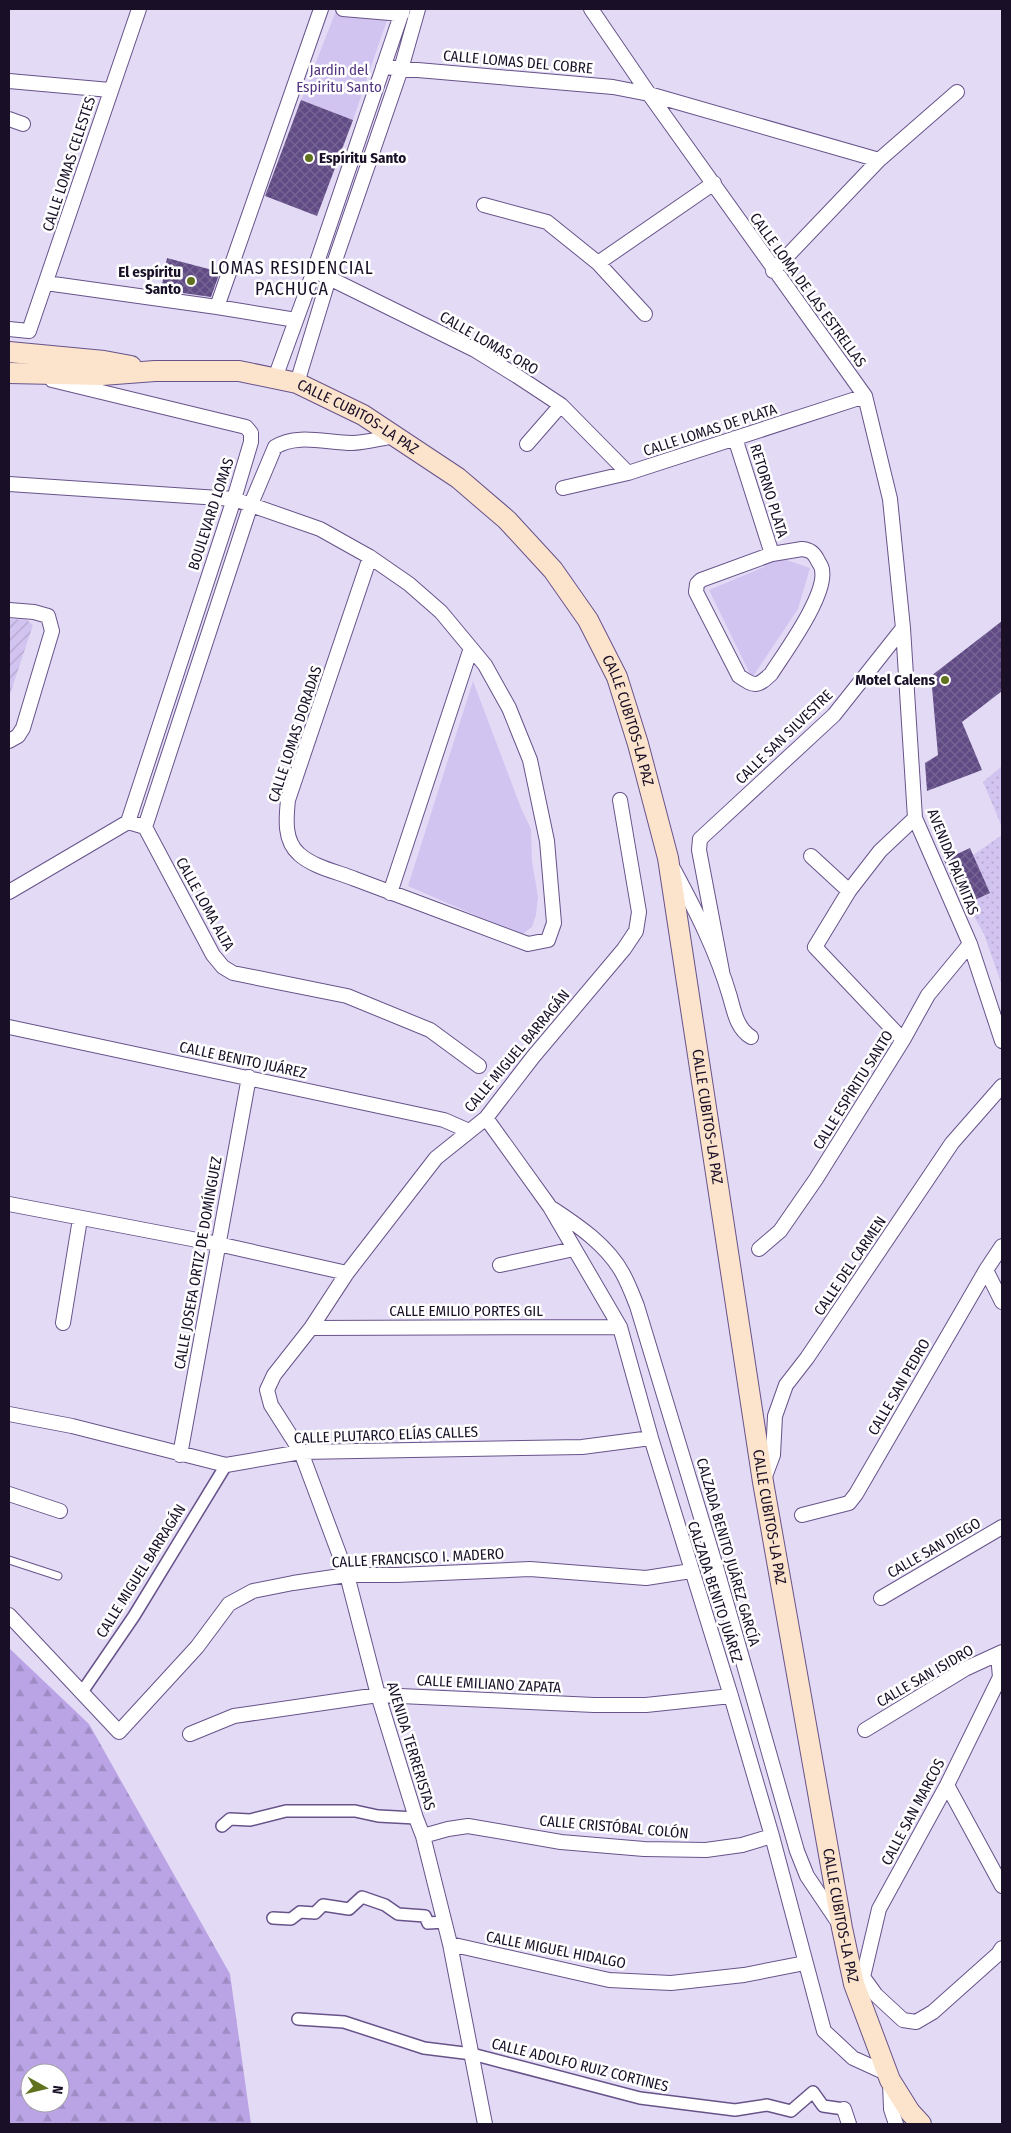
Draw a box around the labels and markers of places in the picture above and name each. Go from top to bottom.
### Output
place label: Espíritu Santo [319,149,406,167]
marker: Espíritu Santo [303,152,315,164]
place label: El espíritu Santo [118,263,181,298]
marker: El espíritu Santo [185,275,197,287]
place label: Motel Calens [855,671,935,689]
marker: Motel Calens [939,674,951,686]

